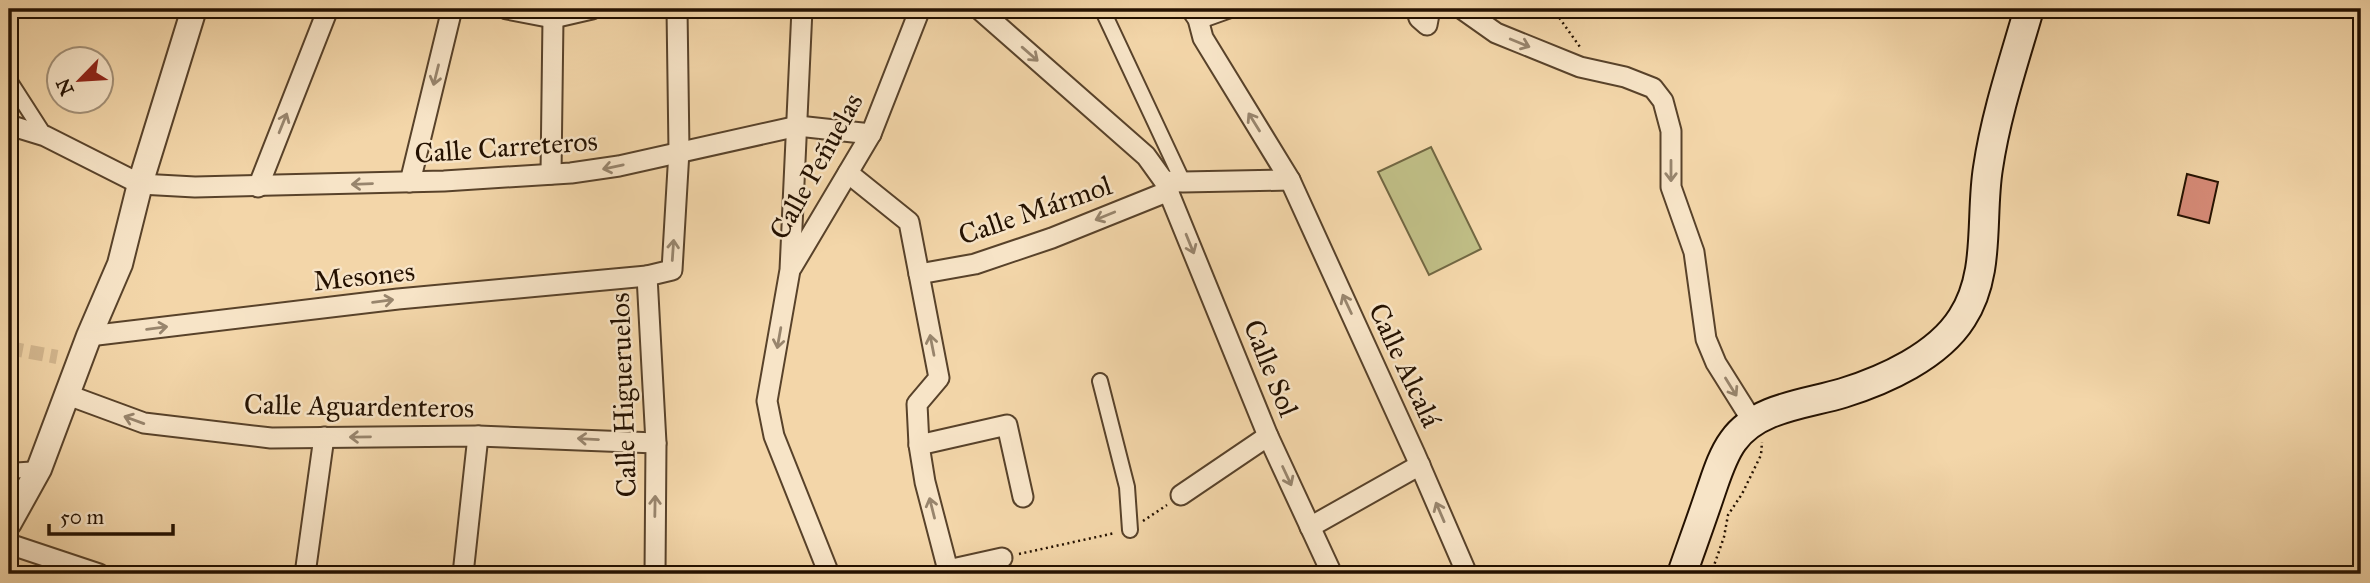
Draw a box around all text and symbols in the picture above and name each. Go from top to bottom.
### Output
one-way arrow [1509,37,1531,50]
north arrow [46,46,116,116]
one-way arrow [1021,46,1039,62]
one-way arrow [429,63,442,86]
text: N [51,75,79,99]
street label: Calle Peñuelas [761,87,871,245]
one-way arrow [277,113,290,135]
one-way arrow [1246,113,1261,132]
street label: Calle Carreteros [413,123,599,171]
one-way arrow [1664,159,1678,182]
one-way arrow [602,161,625,174]
street label: Calle Mármol [954,167,1117,253]
one-way arrow [351,177,374,191]
one-way arrow [1095,211,1117,224]
one-way arrow [1184,232,1197,254]
one-way arrow [667,240,680,262]
street label: Mesones [312,253,416,299]
street label: Calle Higueruelos [602,292,644,498]
one-way arrow [1340,294,1353,315]
one-way arrow [371,295,393,308]
street label: Calle Alcalá [1361,297,1449,433]
street label: Calle Sol [1236,314,1306,422]
one-way arrow [145,321,167,334]
one-way arrow [772,326,785,349]
one-way arrow [925,334,939,357]
one-way arrow [1724,377,1738,397]
street label: Calle Aguardenteros [244,386,474,426]
one-way arrow [124,412,146,425]
one-way arrow [349,430,372,444]
one-way arrow [577,433,600,446]
one-way arrow [1281,465,1294,487]
scale bar [49,492,173,536]
one-way arrow [648,495,662,518]
one-way arrow [925,497,938,520]
one-way arrow [1433,501,1446,523]
text: 50 m [60,504,105,530]

